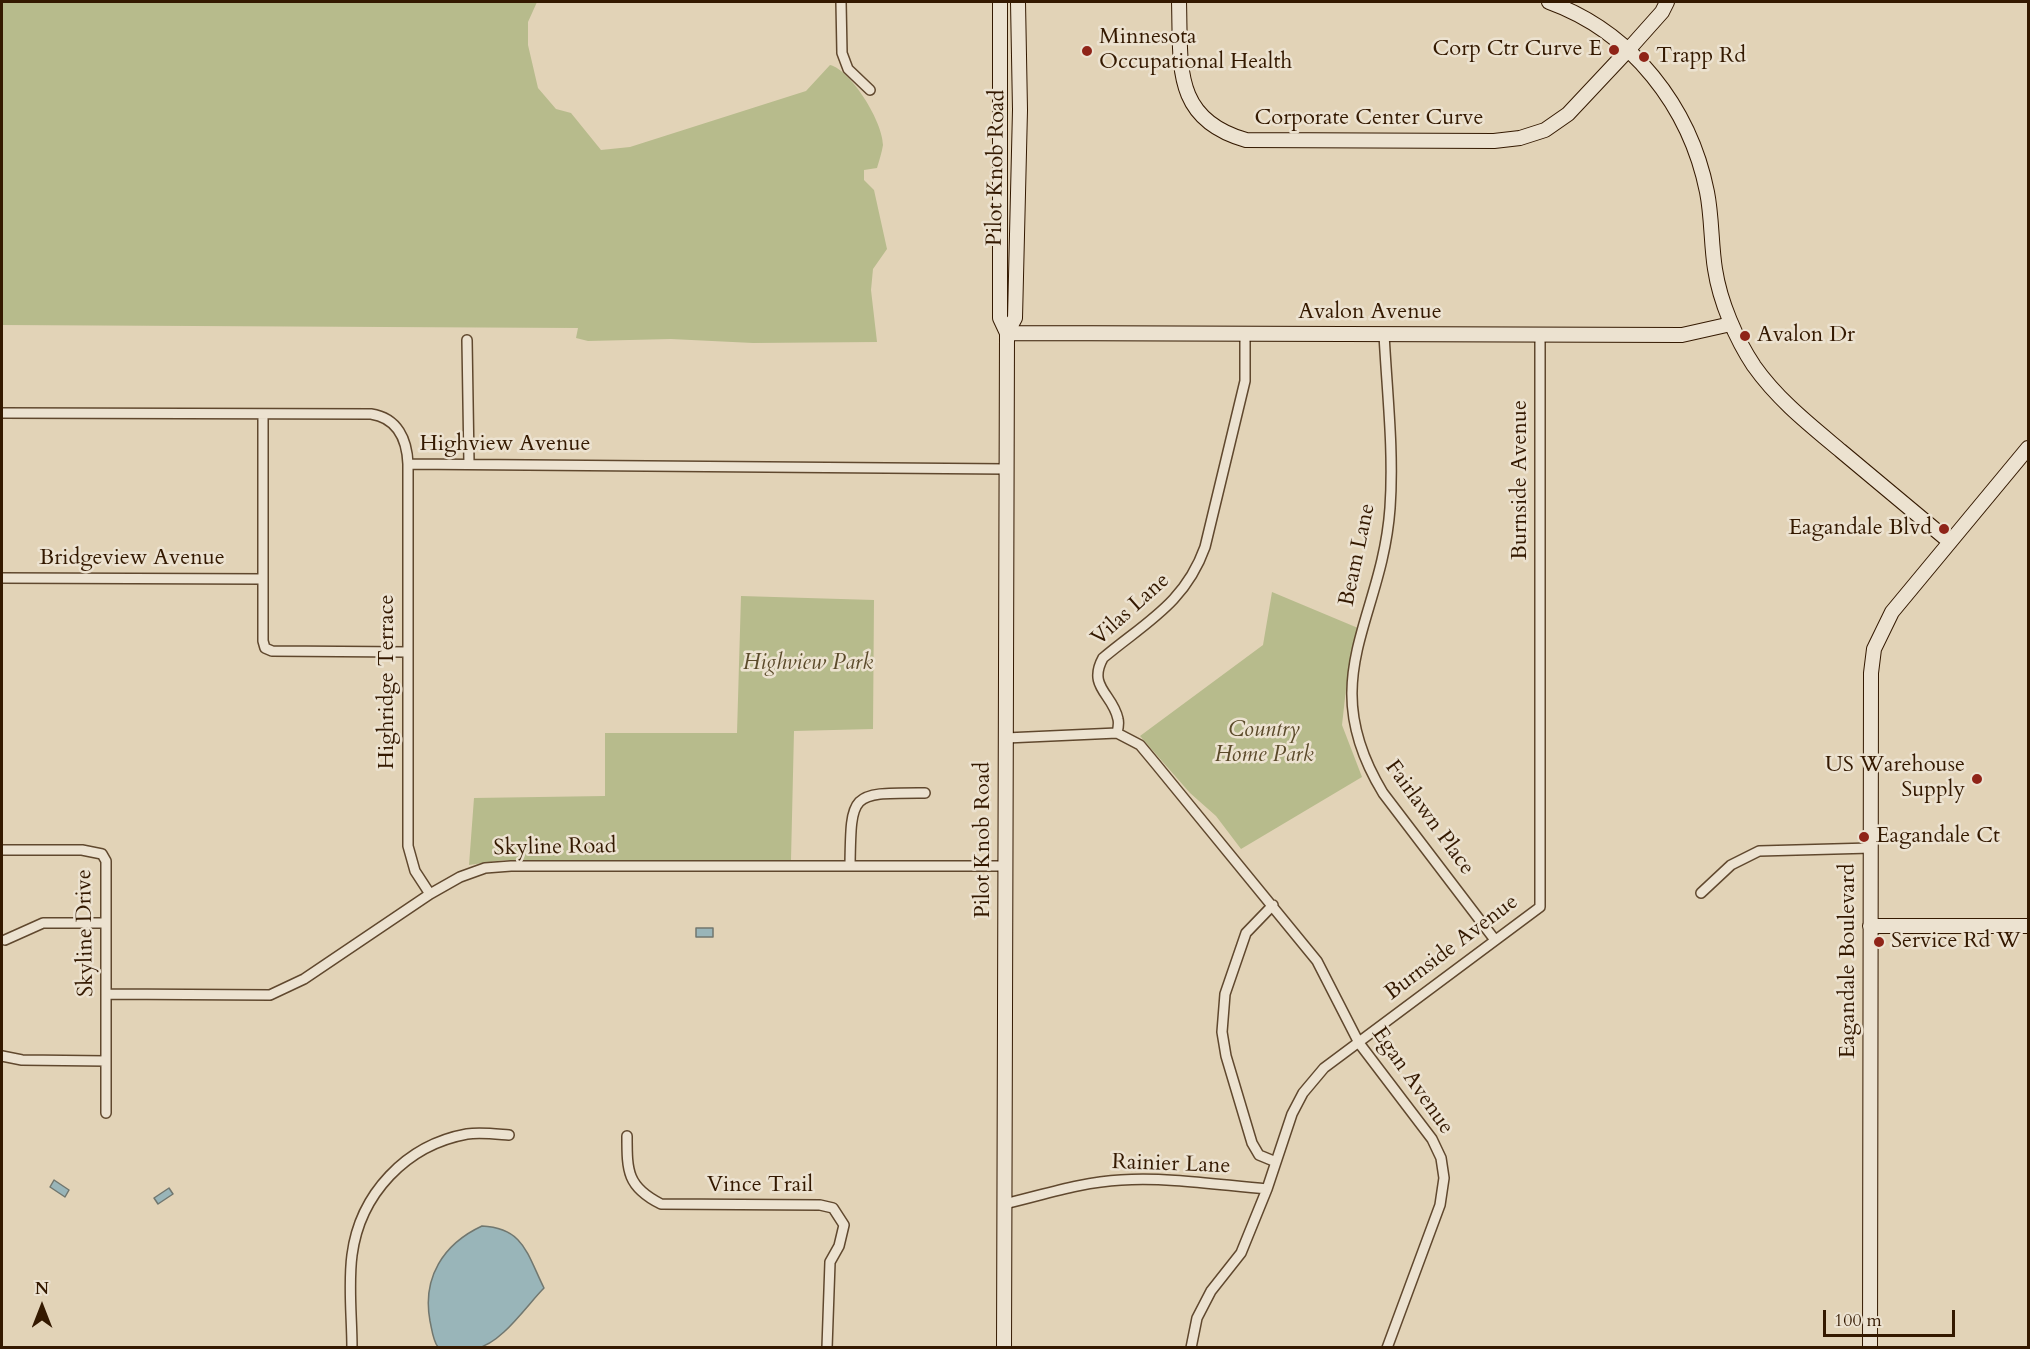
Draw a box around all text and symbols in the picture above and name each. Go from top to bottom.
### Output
place label: Minnesota Occupational Health [1099,25,1292,76]
place label: Corp Ctr Curve E [1432,37,1602,63]
marker: Corp Ctr Curve E [1607,43,1621,57]
marker: Minnesota Occupational Health [1080,44,1094,58]
place label: Trapp Rd [1656,44,1746,70]
marker: Trapp Rd [1637,50,1651,64]
street label: Pilot Knob Road [982,90,1012,246]
street label: Corporate Center Curve [1255,106,1483,132]
street label: Avalon Avenue [1298,300,1442,326]
place label: Avalon Dr [1757,323,1855,349]
marker: Avalon Dr [1738,329,1752,343]
street label: Burnside Avenue [1508,400,1534,560]
street label: Highview Avenue [419,432,591,458]
street label: Beam Lane [1334,501,1382,609]
place label: Eagandale Blvd [1788,516,1932,542]
marker: Eagandale Blvd [1937,522,1951,536]
street label: Bridgeview Avenue [39,546,225,572]
street label: Vilas Lane [1086,568,1176,652]
street label: Highridge Terrace [375,595,401,769]
park label: Highview Park [743,651,873,677]
park label: Country Home Park [1214,718,1314,770]
place label: US Warehouse Supply [1825,753,1965,804]
street label: Fairlawn Place [1378,755,1480,881]
street label: Pilot Knob Road [971,762,997,918]
marker: US Warehouse Supply [1970,772,1984,786]
place label: Eagandale Ct [1876,824,2000,850]
marker: Eagandale Ct [1857,830,1871,844]
street label: Skyline Road [493,834,617,862]
street label: Eagandale Boulevard [1836,863,1862,1059]
street label: Skyline Drive [72,869,100,997]
street label: Burnside Avenue [1380,889,1524,1007]
place label: Service Rd W [1891,929,2020,955]
marker: Service Rd W [1872,935,1886,949]
street label: Egan Avenue [1365,1022,1459,1140]
street label: Rainier Lane [1111,1150,1231,1180]
street label: Vince Trail [707,1173,813,1199]
north arrow [12,1277,72,1337]
text: N [35,1278,49,1300]
scale bar [1826,1298,1958,1336]
text: 100 m [1834,1308,1882,1333]

